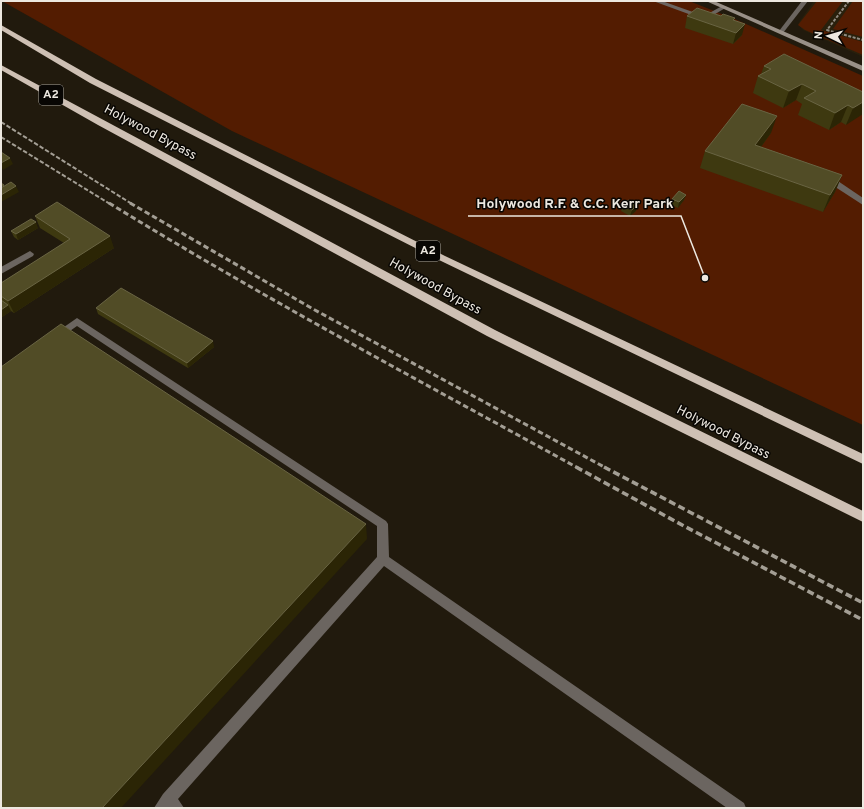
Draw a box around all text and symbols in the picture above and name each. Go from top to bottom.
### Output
north arrow [808,16,848,56]
text: N [812,31,826,40]
road number: A2 [39,85,63,105]
street label: Holywood Bypass [101,102,199,164]
callout: Holywood R.F. & C.C. Kerr Park [468,190,681,216]
text: Holywood R.F. & C.C. Kerr Park [476,196,674,213]
road number: A2 [416,241,440,261]
street label: Holywood Bypass [386,255,484,319]
street label: Holywood Bypass [674,403,772,463]

